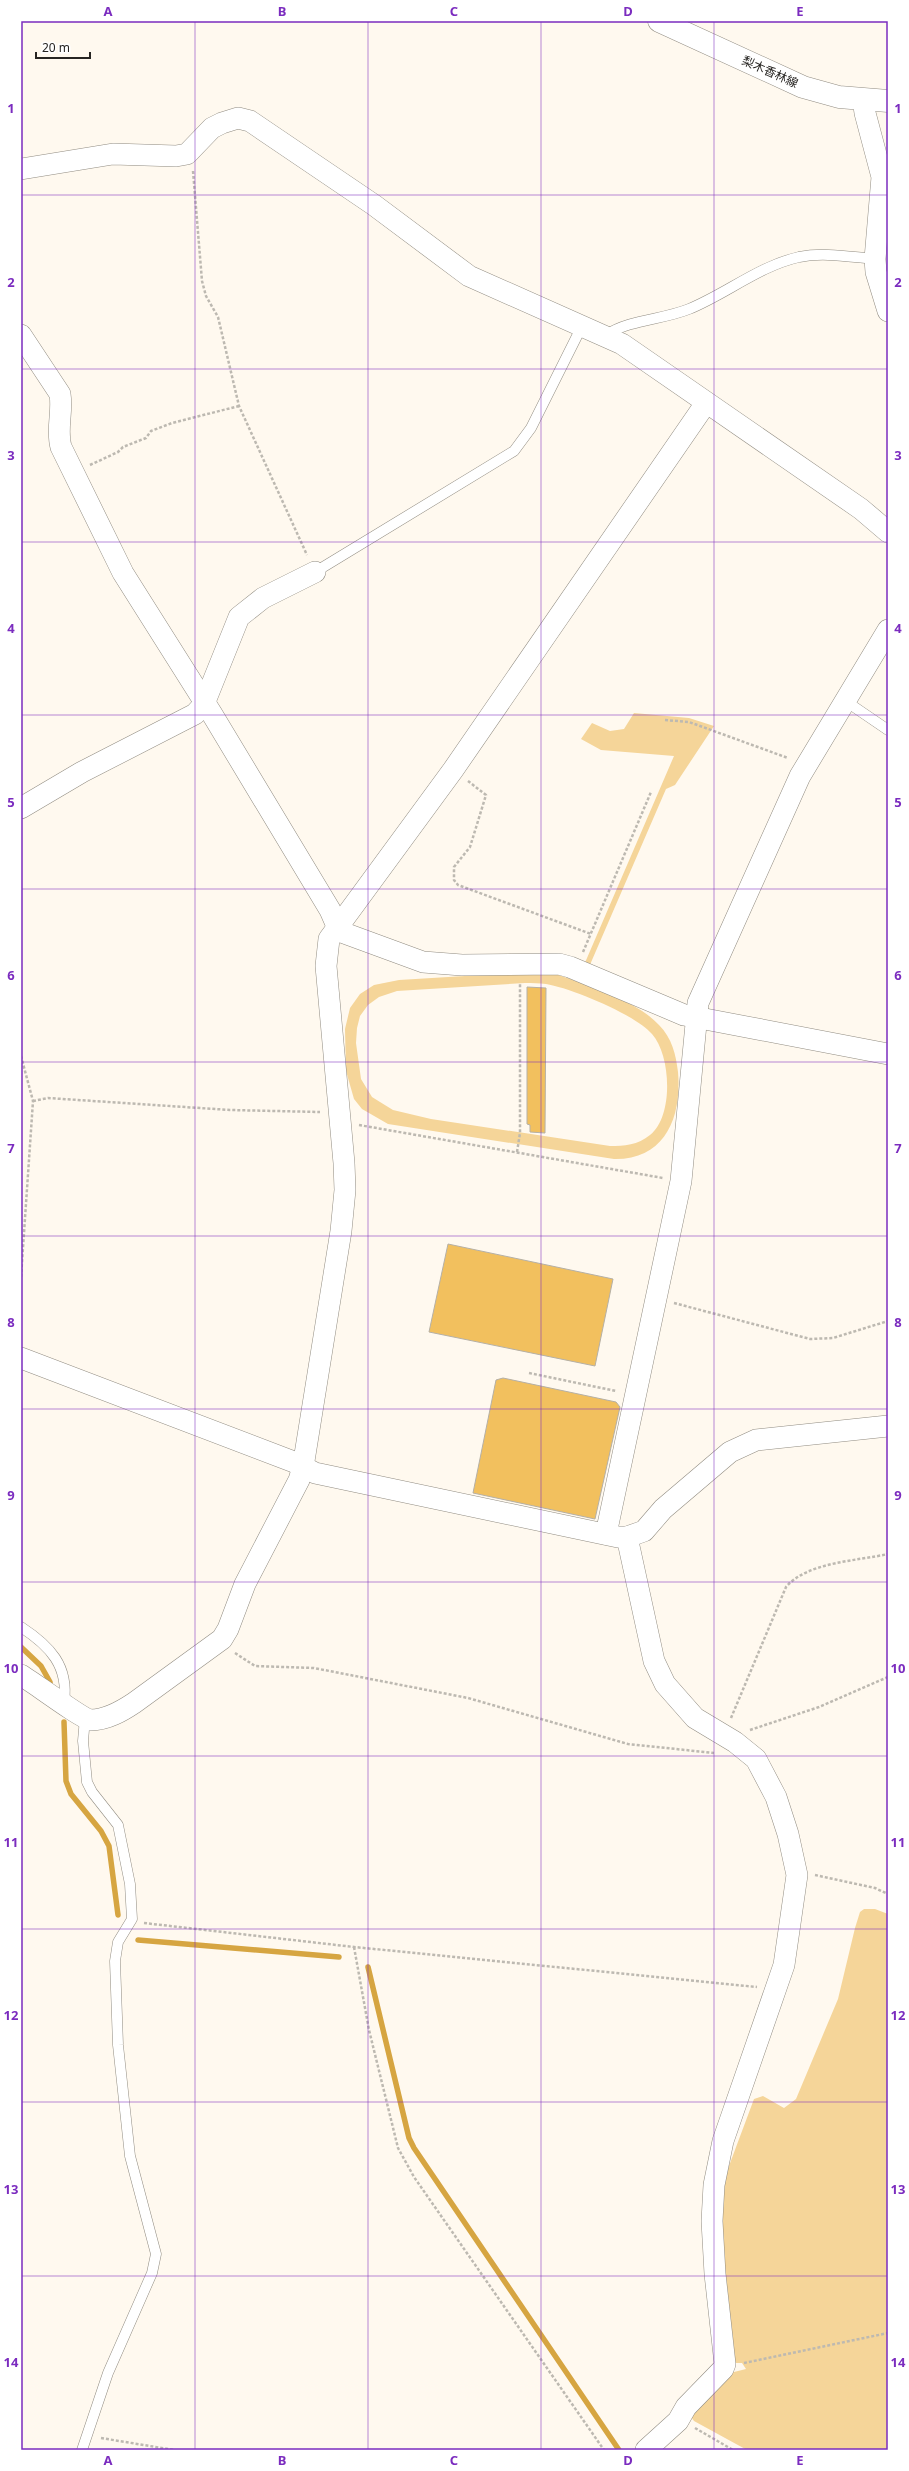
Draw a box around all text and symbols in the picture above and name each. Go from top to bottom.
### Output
text: A [104,2,113,20]
text: B [278,2,286,20]
text: C [450,2,458,20]
text: D [623,2,633,20]
text: E [796,2,804,20]
scale bar [36,34,90,60]
text: 20 m [42,39,70,56]
street label: 梨木香林線 [739,52,801,92]
text: 1 [7,99,15,117]
text: 1 [894,99,902,117]
text: 2 [7,273,15,291]
text: 2 [894,273,902,291]
text: 3 [7,446,15,464]
text: 3 [894,446,902,464]
text: 4 [7,619,15,637]
text: 4 [894,619,902,637]
text: 5 [7,793,15,811]
text: 5 [894,793,902,811]
text: 6 [7,966,15,984]
text: 6 [894,966,902,984]
text: 7 [7,1139,15,1157]
text: 7 [894,1139,902,1157]
text: 8 [7,1313,15,1331]
text: 8 [894,1313,902,1331]
text: 9 [7,1486,15,1504]
text: 9 [894,1486,902,1504]
text: 10 [4,1659,18,1677]
text: 10 [891,1659,905,1677]
text: 11 [4,1833,18,1851]
text: 11 [891,1833,905,1851]
text: 12 [4,2006,18,2024]
text: 12 [891,2006,905,2024]
text: 13 [4,2180,18,2198]
text: 13 [891,2180,905,2198]
text: 14 [4,2353,19,2371]
text: 14 [891,2353,906,2371]
text: A [104,2451,113,2469]
text: B [278,2451,286,2469]
text: C [450,2451,458,2469]
text: D [623,2451,633,2469]
text: E [796,2451,804,2469]

